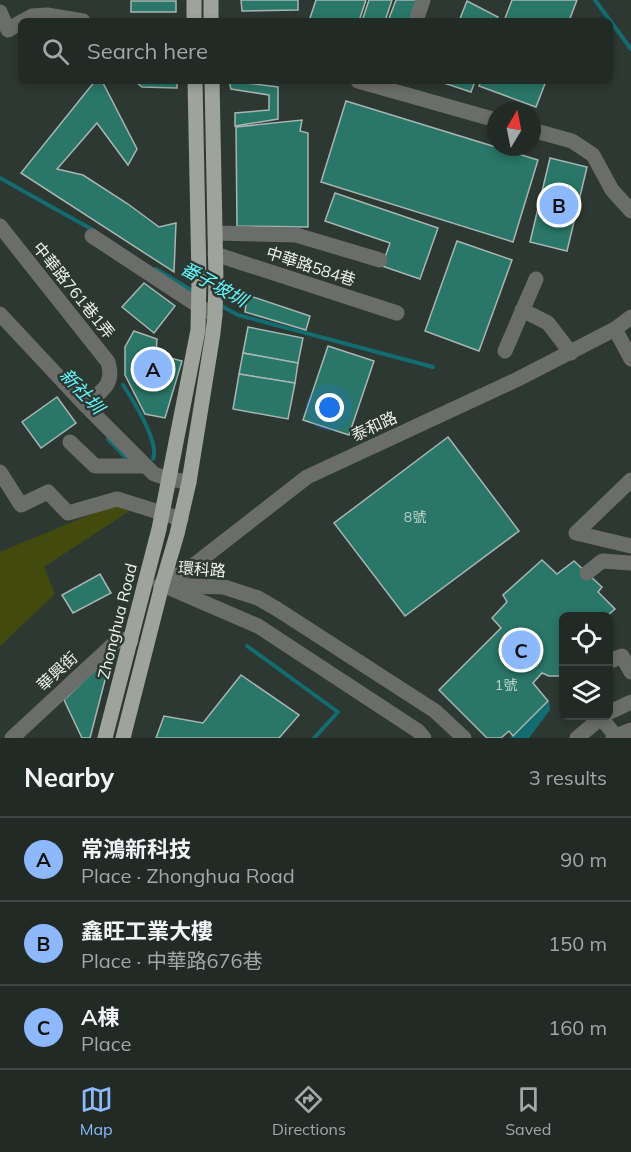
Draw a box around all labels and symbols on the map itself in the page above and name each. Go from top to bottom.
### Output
north arrow [487,102,541,156]
pin: B [540,182,578,228]
street label: 中華路761巷1弄 [29,238,119,342]
street label: 中華路584巷 [264,242,358,290]
water label: 番子坡圳 [177,256,254,313]
pin: A [134,346,172,392]
water label: 新社圳 [55,363,111,421]
your location [315,393,344,422]
street label: 泰和路 [348,407,400,445]
house number: 8號 [404,508,426,526]
street label: 環科路 [177,557,227,581]
street label: Zhonghua Road [93,561,141,681]
pin: C [502,628,540,672]
street label: 華興街 [33,647,81,695]
house number: 1號 [495,676,517,694]

